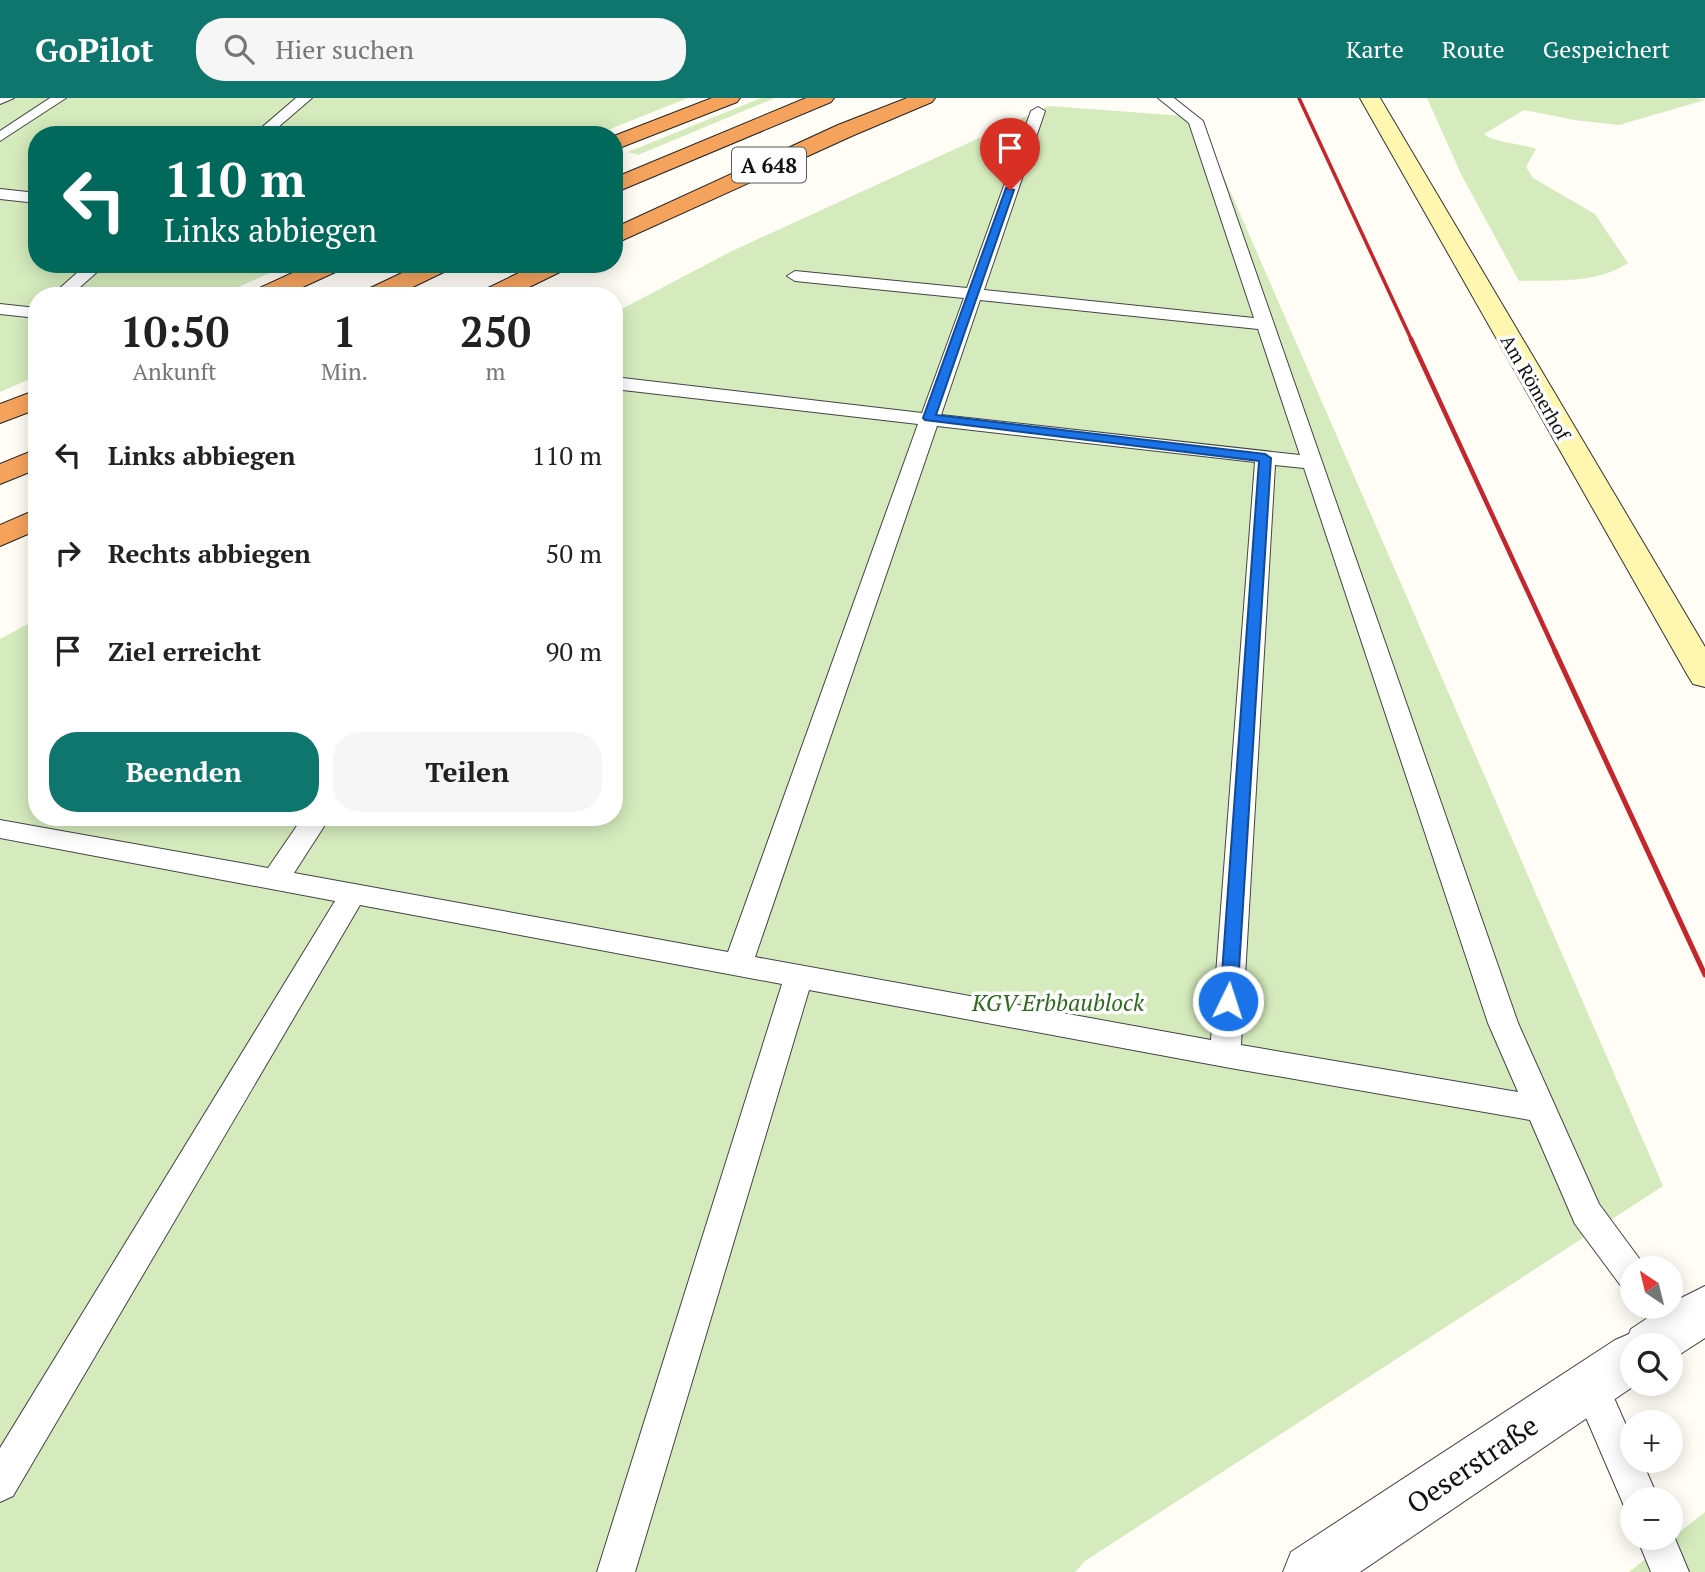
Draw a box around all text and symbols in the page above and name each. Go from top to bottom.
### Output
search box [196,18,686,81]
text: GoPilot [35,28,154,71]
icon: search [220,30,258,68]
text: Hier suchen [276,32,414,66]
text: Karte [1346,33,1404,65]
text: Route [1442,33,1505,65]
text: Gespeichert [1543,33,1670,65]
pin [980,118,1040,190]
icon: arrive [991,129,1029,167]
text: 110 m [164,146,306,211]
road number: A 648 [732,148,806,182]
icon: left [49,154,140,245]
text: Links abbiegen [164,209,377,251]
text: 10:50 [120,303,229,359]
text: 1 [333,303,356,359]
text: 250 [460,303,531,359]
street label: Am Römerhof [1496,330,1577,445]
text: Ankunft [132,356,217,387]
text: Min. [321,356,368,387]
text: m [486,356,505,387]
icon: left [49,436,87,474]
text: Links abbiegen [108,438,296,472]
text: 110 m [532,438,602,472]
icon: right [49,534,87,572]
text: Rechts abbiegen [108,536,311,570]
text: 50 m [546,536,602,570]
icon: arrive [49,632,87,670]
text: Ziel erreicht [108,634,261,668]
text: 90 m [546,634,602,668]
button: Beenden [49,732,319,812]
button: Teilen [333,732,602,812]
position arrow [1191,964,1265,1038]
park label: KGV Erbbaublock [971,987,1145,1018]
north arrow [1620,1256,1684,1320]
map controls [1620,1256,1683,1550]
button: search [1620,1333,1683,1396]
street label: Oeserstraße [1399,1406,1545,1522]
button: + [1620,1410,1683,1473]
button: − [1620,1487,1683,1550]

